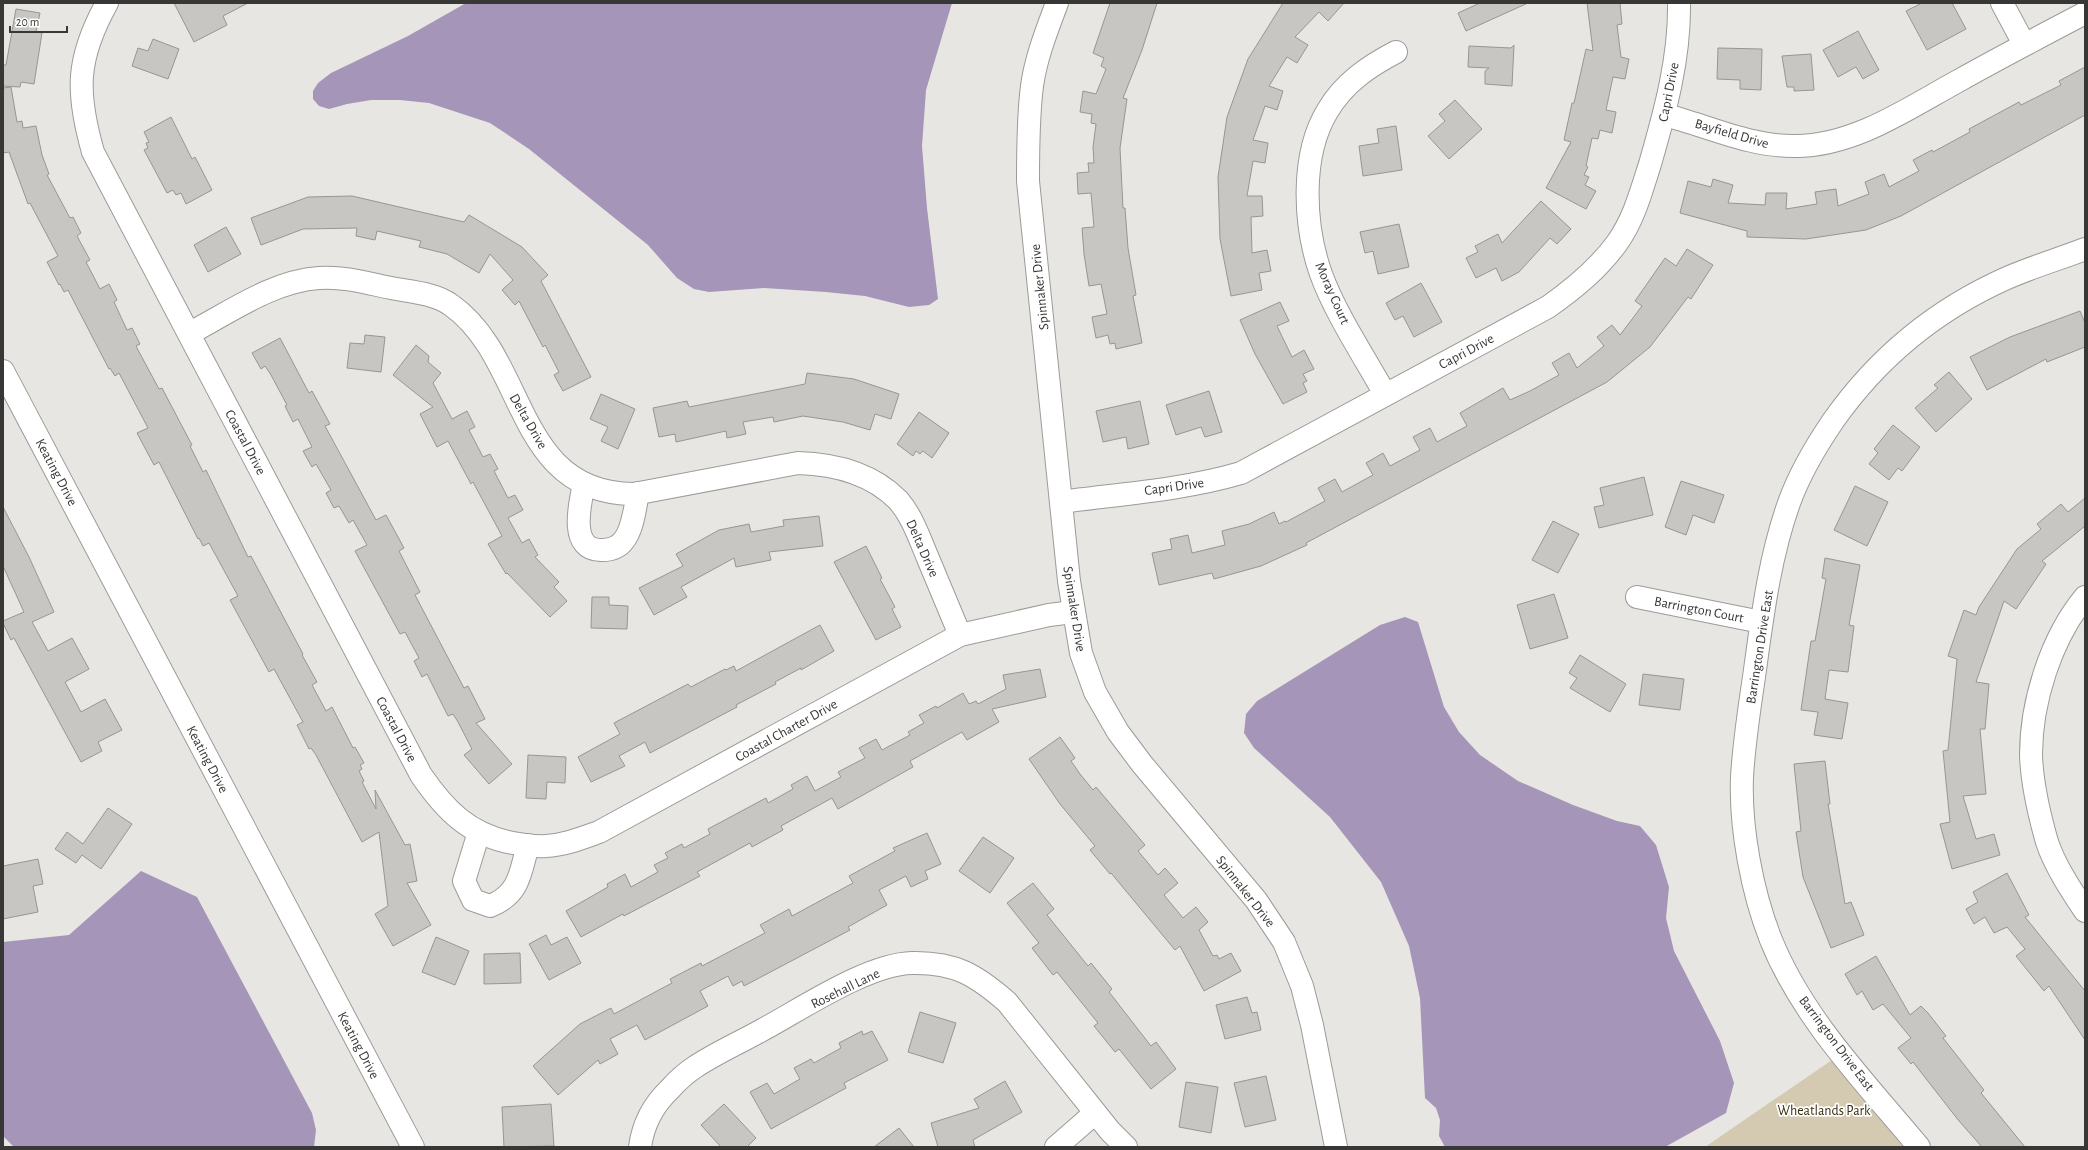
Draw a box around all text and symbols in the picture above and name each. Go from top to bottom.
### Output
scale bar [10,8,67,34]
text: 20 m [16,16,39,28]
street label: Capri Drive [1656,61,1682,123]
street label: Bayfield Drive [1693,117,1770,151]
street label: Spinnaker Drive [1029,243,1051,331]
street label: Moray Court [1312,260,1352,327]
street label: Capri Drive [1437,332,1496,372]
street label: Delta Drive [507,391,550,452]
street label: Coastal Drive [222,408,268,477]
street label: Keating Drive [33,437,80,508]
street label: Capri Drive [1143,476,1205,498]
street label: Delta Drive [903,518,941,579]
street label: Spinnaker Drive [1060,565,1088,653]
street label: Barrington Drive East [1744,589,1776,705]
street label: Barrington Court [1653,594,1745,626]
street label: Coastal Drive [373,695,419,764]
street label: Coastal Charter Drive [733,697,840,765]
street label: Keating Drive [184,724,231,795]
street label: Spinnaker Drive [1213,853,1277,930]
street label: Rosehall Lane [809,966,882,1012]
street label: Barrington Drive East [1796,994,1877,1094]
street label: Keating Drive [335,1010,382,1081]
park label: Wheatlands Park [1778,1104,1871,1118]

